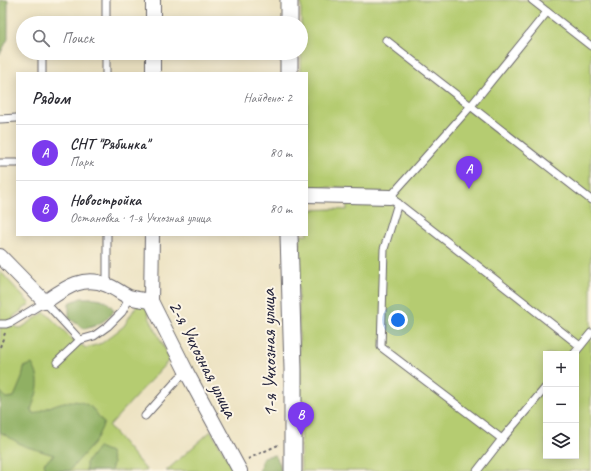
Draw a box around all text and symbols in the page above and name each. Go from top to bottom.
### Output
search box [16,16,308,60]
icon: search [30,27,52,49]
text: Поиск [62,29,94,48]
text: Рядом [32,88,70,109]
text: Найдено: 2 [244,90,292,106]
text: СНТ "Рябинка" [70,135,149,154]
text: A [42,145,48,161]
text: 80 m [270,145,292,161]
text: Парк [70,154,93,170]
pin: A [456,156,482,189]
text: Новостройка [70,191,141,210]
text: B [42,201,48,217]
text: 80 m [270,201,292,217]
text: Остановка · 1-я Учхозная улица [70,210,211,226]
street label: 1-я Учхозная улица [255,287,283,417]
street label: 2-я Учхозная улица [163,296,244,423]
your location [388,310,408,330]
map controls [543,351,579,459]
button: + [543,351,579,387]
button: − [543,387,579,423]
pin: B [288,402,314,435]
button: layers [543,423,579,459]

